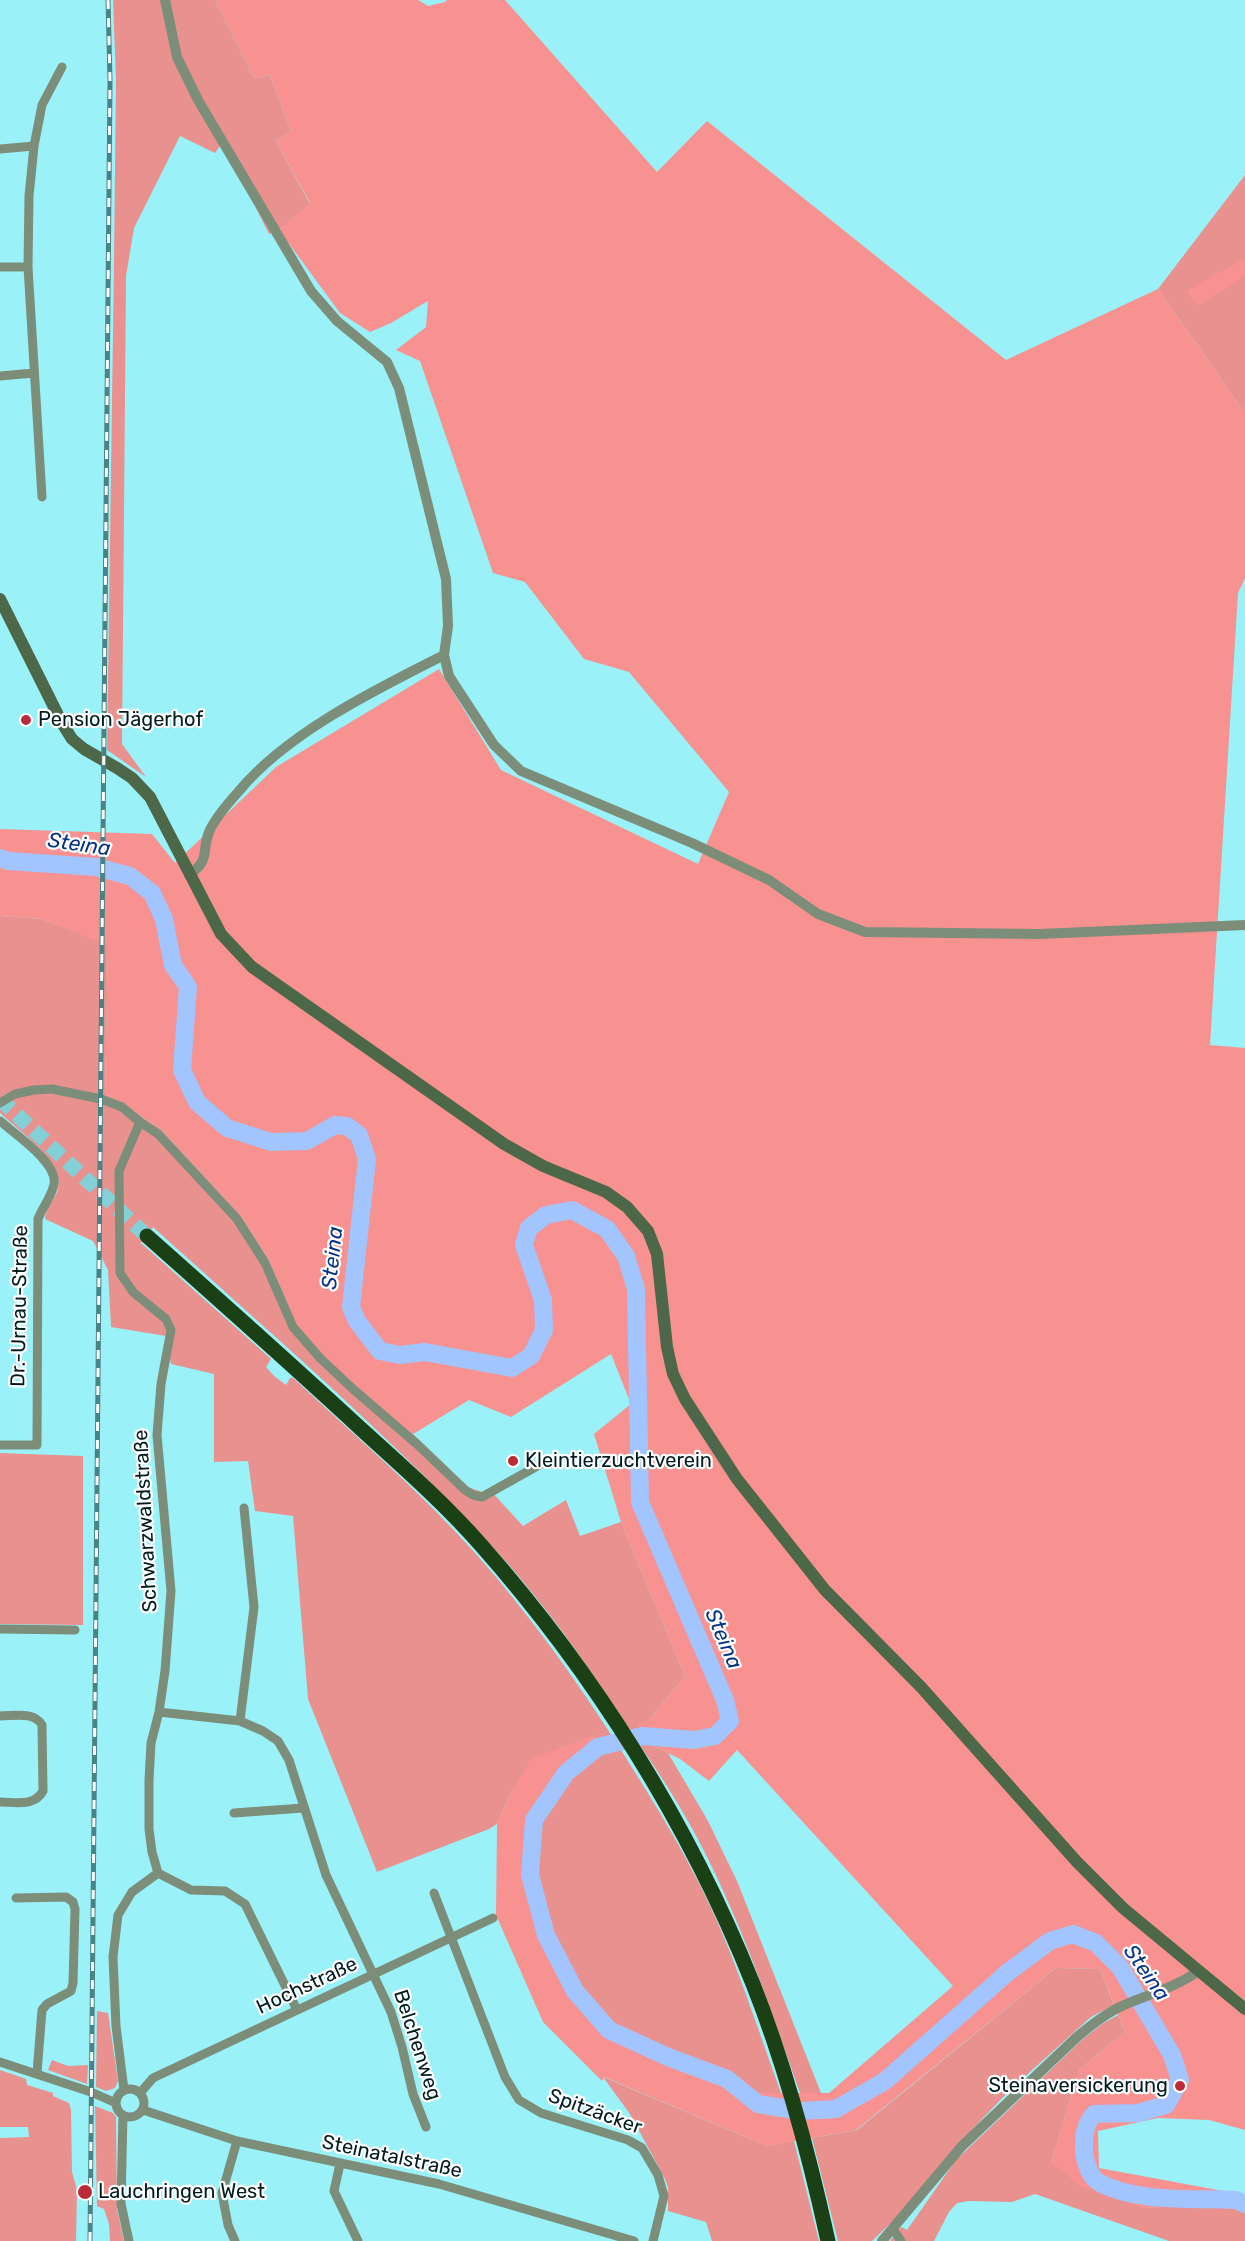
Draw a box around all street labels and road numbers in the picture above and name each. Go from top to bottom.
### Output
street label: Dr.-Urnau-Straße [7,1225,33,1387]
street label: Schwarzwaldstraße [129,1429,163,1613]
street label: Hochstraße [253,1952,361,2020]
street label: Belchenweg [388,1987,446,2103]
street label: Spitzäcker [545,2084,645,2140]
street label: Steinatalstraße [320,2130,464,2184]

